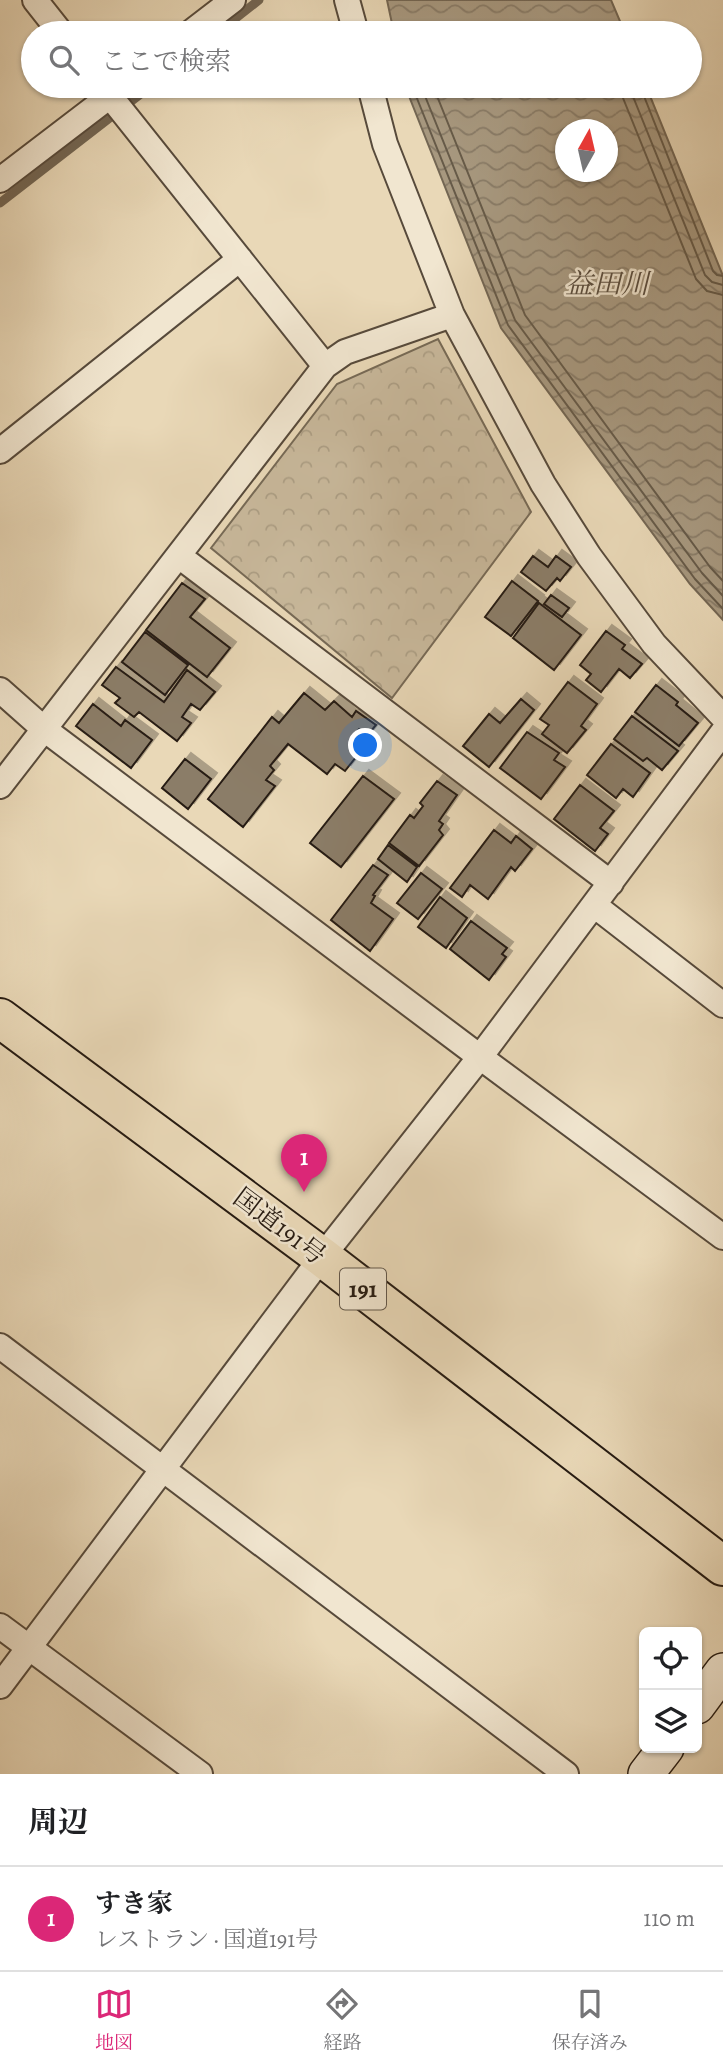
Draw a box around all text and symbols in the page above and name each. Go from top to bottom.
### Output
search box [21,21,702,98]
icon: search [45,41,83,79]
text: ここで検索 [101,44,231,79]
north arrow [555,119,618,182]
water label: 益田川 [565,265,652,303]
your location [348,728,382,762]
pin: 1 [281,1134,327,1192]
street label: 国道191号 [226,1180,333,1273]
road number: 191 [340,1268,386,1310]
map controls [639,1627,702,1753]
button: locate [639,1627,702,1690]
button: layers [639,1690,702,1753]
text: 周辺 [28,1802,88,1842]
text: すき家 [95,1886,173,1921]
text: 1 [47,1903,55,1934]
text: 110 m [643,1903,695,1934]
text: レストラン · 国道191号 [95,1924,318,1955]
tab: 地図 [95,1985,133,2056]
tab: 経路 [323,1985,362,2056]
tab: 保存済み [552,1985,628,2056]

